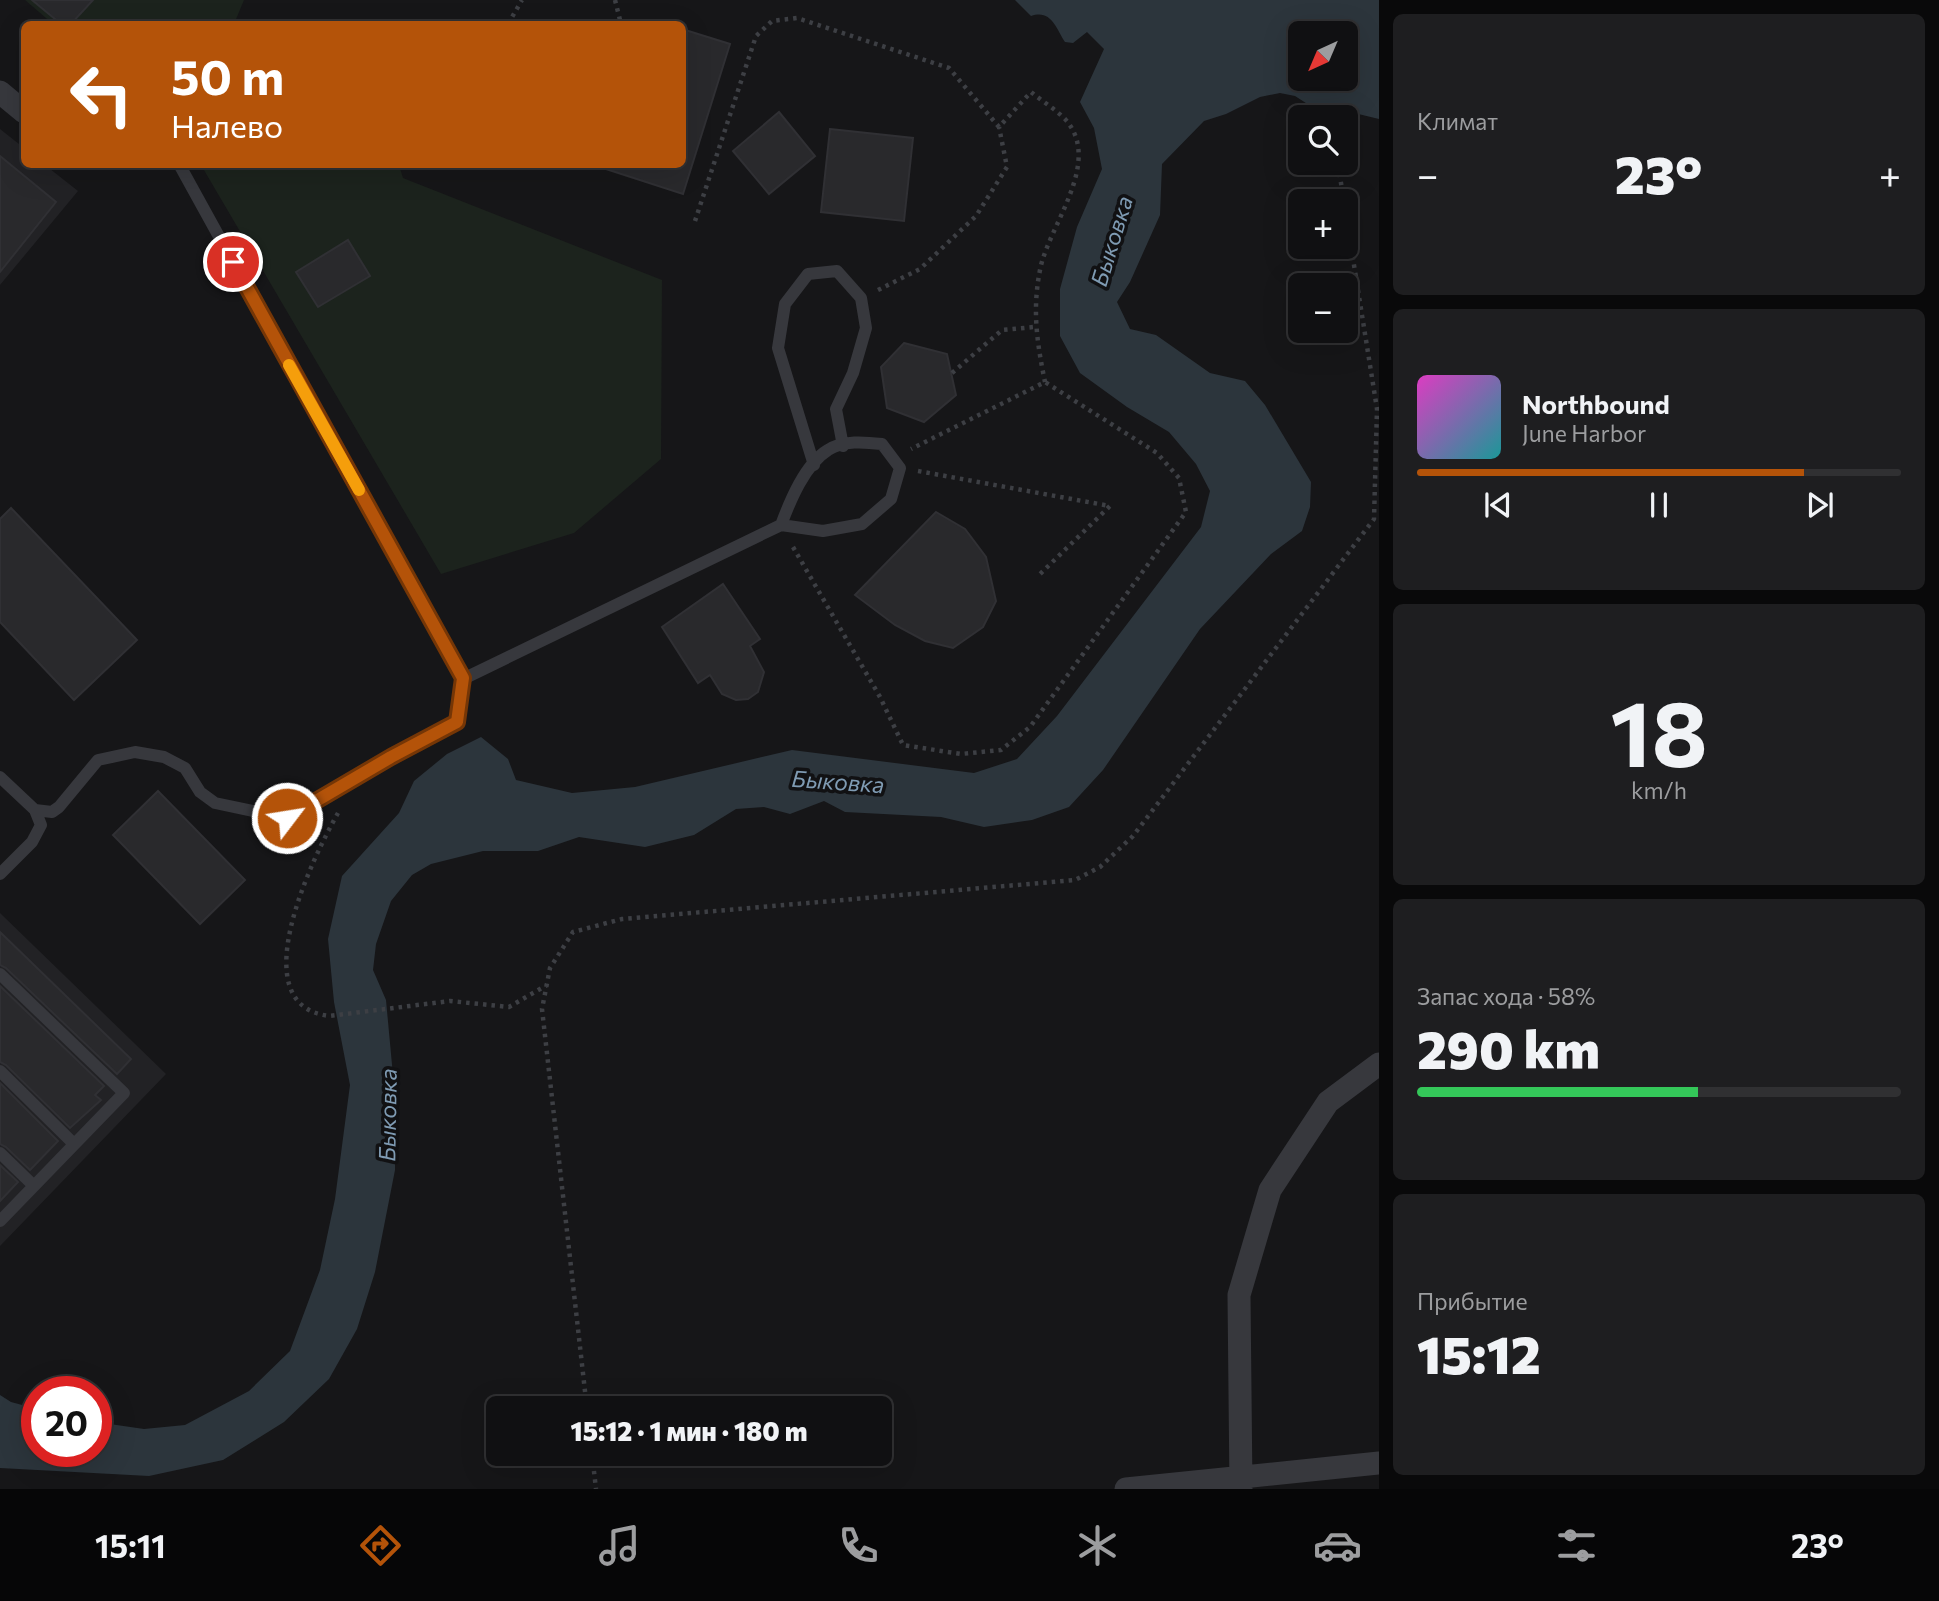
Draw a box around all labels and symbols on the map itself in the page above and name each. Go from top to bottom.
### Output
north arrow [1288,21,1358,91]
water label: Быковка [1084,192,1138,290]
pin [203,232,263,292]
water label: Быковка [791,764,885,798]
position arrow [250,781,324,855]
water label: Быковка [372,1068,402,1162]
speed limit sign: 20 [21,1376,112,1467]

